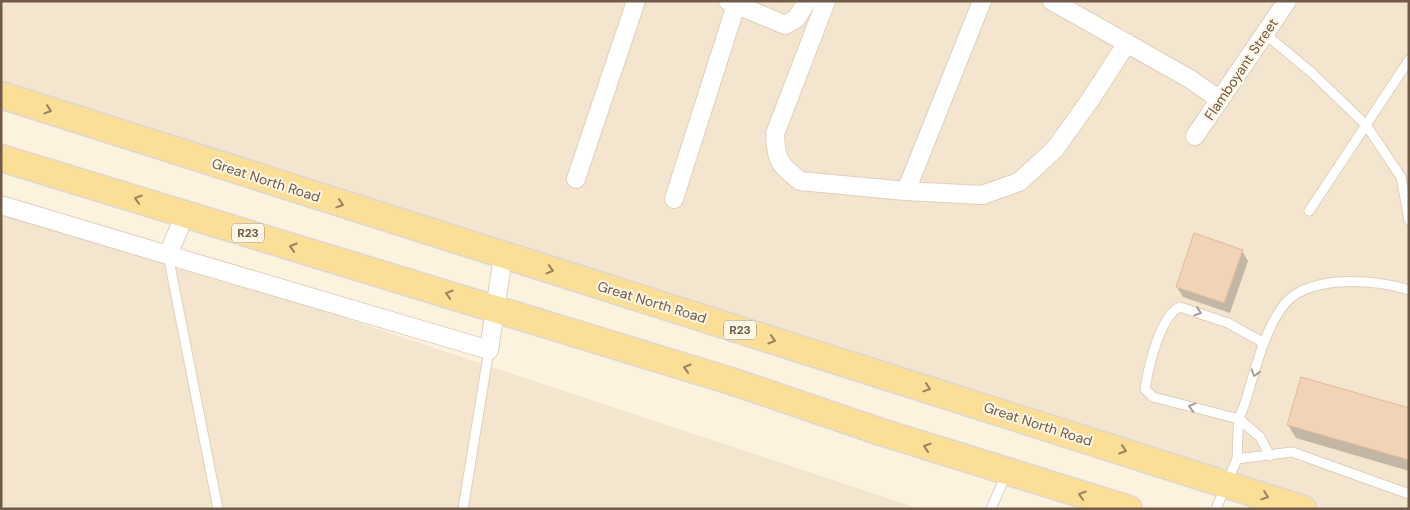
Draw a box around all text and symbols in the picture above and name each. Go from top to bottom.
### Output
street label: Flamboyant Street [1200,15,1282,123]
one-way arrow [43,104,51,114]
street label: Great North Road [209,154,323,206]
one-way arrow [134,195,142,205]
one-way arrow [335,198,343,208]
road number: R23 [232,224,264,242]
one-way arrow [290,242,298,252]
one-way arrow [545,265,554,275]
street label: Great North Road [595,277,709,327]
one-way arrow [445,290,453,300]
one-way arrow [1194,307,1202,317]
road number: R23 [724,320,756,340]
one-way arrow [767,334,775,344]
one-way arrow [684,364,692,374]
one-way arrow [1250,369,1260,377]
one-way arrow [922,383,930,393]
street label: Great North Road [981,398,1095,450]
one-way arrow [1187,402,1196,413]
one-way arrow [923,442,932,452]
one-way arrow [1118,445,1127,455]
one-way arrow [1079,490,1087,500]
one-way arrow [1260,490,1268,500]

